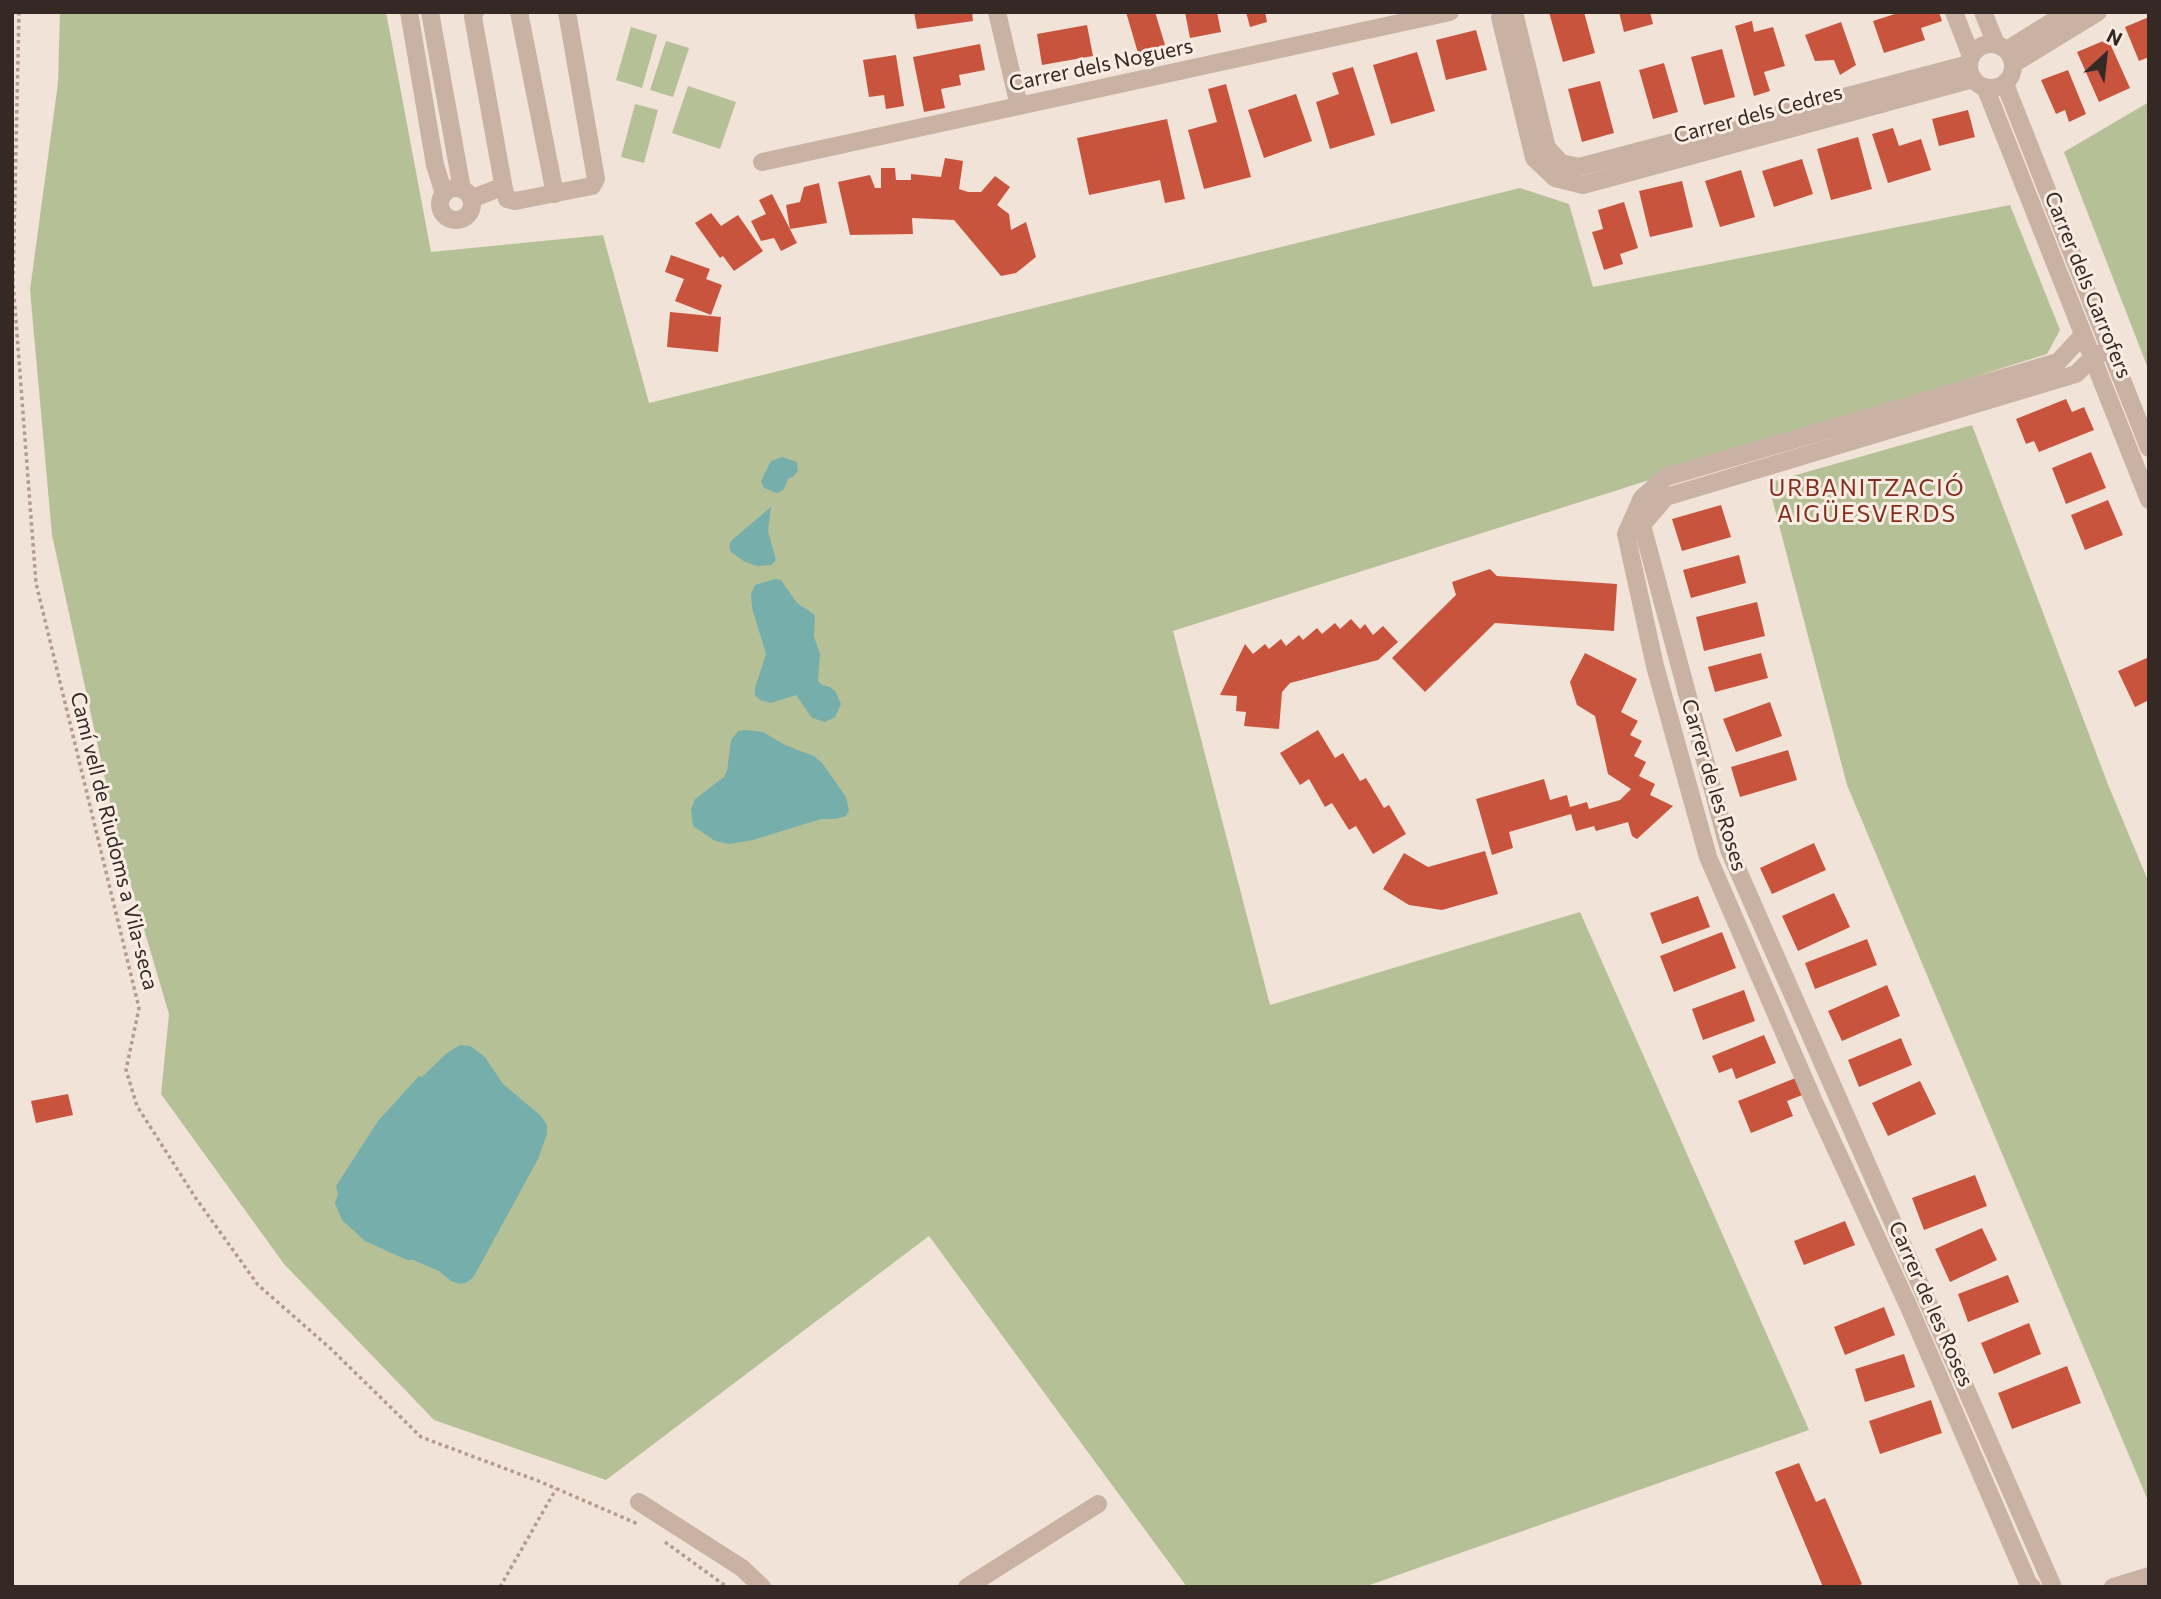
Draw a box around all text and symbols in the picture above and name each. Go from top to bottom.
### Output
north arrow [2070,21,2140,91]
text: N [2103,23,2126,50]
street label: Carrer dels Noguers [1007,33,1195,97]
street label: Carrer dels Cedres [1671,79,1845,149]
street label: Carrer dels Garrofers [2039,188,2137,382]
district label: URBANITZACIÓ AIGÜESVERDS [1770,474,1964,528]
street label: Camí vell de Riudoms a Vila-seca [65,689,163,993]
street label: Carrer de les Roses [1676,696,1752,874]
street label: Carrer de les Roses [1883,1217,1979,1391]

